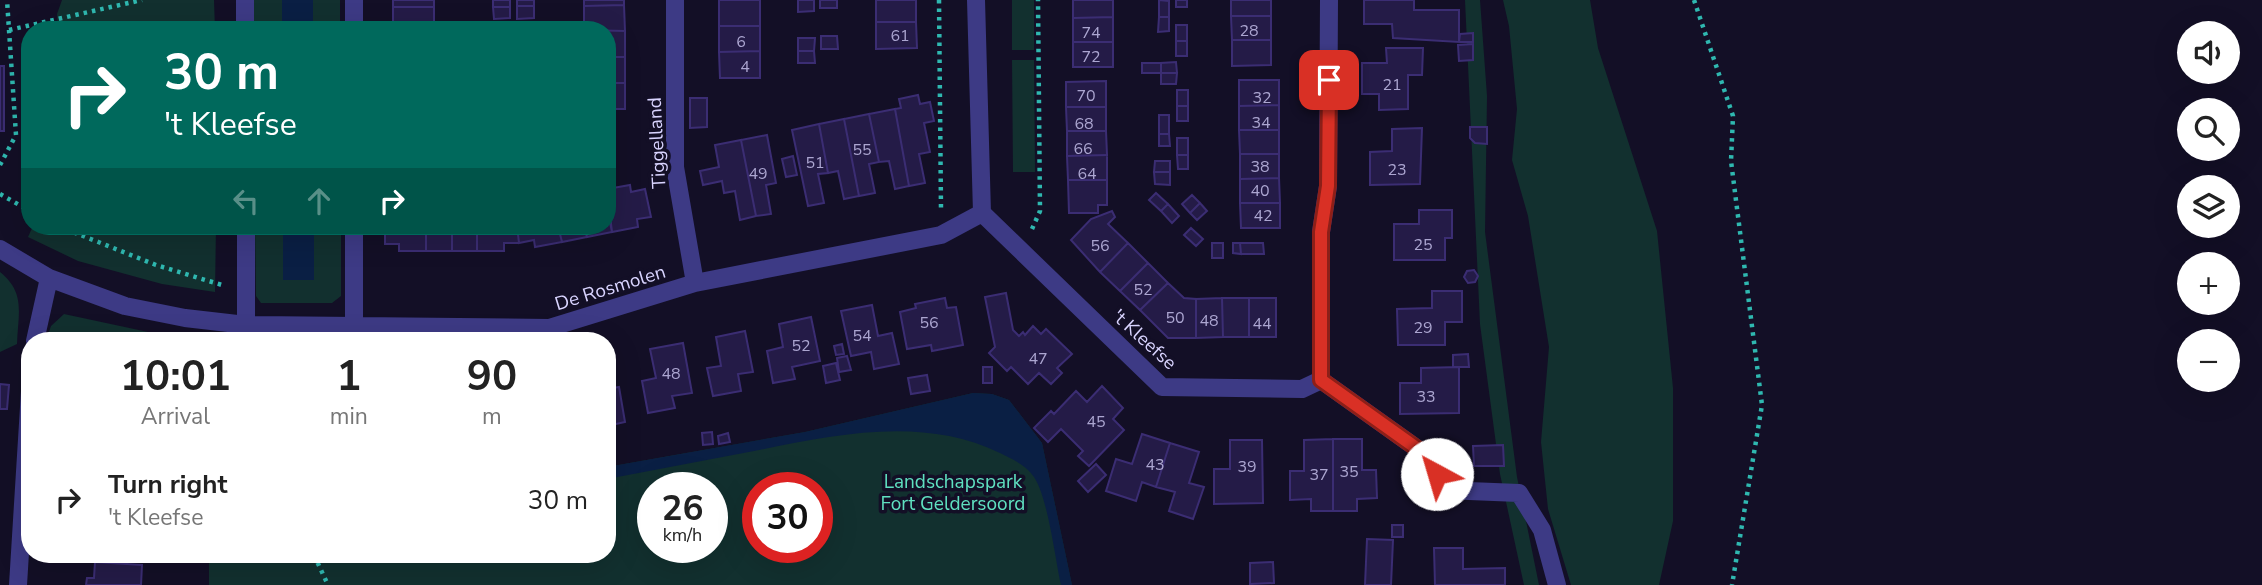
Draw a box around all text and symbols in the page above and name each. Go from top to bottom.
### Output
house number: 28 [1239,20,1259,42]
map controls [2177,21,2240,392]
button: sound [2177,21,2240,84]
house number: 74 [1081,22,1101,44]
house number: 61 [890,25,910,47]
house number: 6 [736,31,746,53]
text: 30 m [164,39,279,106]
house number: 72 [1081,46,1101,68]
icon: right [49,49,140,140]
pin [1299,50,1359,110]
house number: 4 [740,56,750,78]
icon: arrive [1310,61,1348,99]
house number: 21 [1382,74,1402,96]
house number: 70 [1076,85,1096,107]
house number: 32 [1252,87,1272,109]
street label: Tiggelland [642,97,672,189]
button: search [2177,98,2240,161]
text: 't Kleefse [164,103,297,146]
house number: 34 [1251,112,1271,134]
house number: 68 [1074,113,1094,135]
house number: 66 [1073,138,1093,160]
house number: 55 [852,139,872,161]
house number: 51 [805,152,825,174]
house number: 38 [1250,156,1270,178]
house number: 23 [1387,159,1407,181]
house number: 49 [748,163,768,185]
house number: 64 [1077,163,1097,185]
button: layers [2177,175,2240,238]
house number: 40 [1250,180,1270,202]
icon: left [227,182,265,220]
icon: ahead [300,182,338,220]
icon: right [373,182,411,220]
house number: 42 [1253,205,1273,227]
house number: 25 [1413,234,1433,256]
house number: 56 [1090,235,1110,257]
button: + [2177,252,2240,315]
street label: De Rosmolen [552,259,669,317]
house number: 52 [1133,279,1153,301]
street label: 't Kleefse [1106,304,1182,376]
house number: 50 [1165,307,1185,329]
house number: 48 [1199,310,1219,332]
house number: 56 [919,312,939,334]
house number: 44 [1252,313,1272,335]
house number: 29 [1413,317,1433,339]
house number: 54 [852,325,872,347]
button: − [2177,329,2240,392]
house number: 52 [791,335,811,357]
text: 10:01 [120,348,231,405]
text: 1 [336,348,361,405]
text: 90 [467,348,517,405]
house number: 47 [1028,348,1048,370]
house number: 48 [661,363,681,385]
house number: 33 [1416,386,1436,408]
text: Arrival [141,401,210,432]
text: min [330,401,368,432]
text: m [482,401,502,432]
house number: 45 [1086,411,1106,433]
position arrow [1400,437,1474,511]
house number: 43 [1145,454,1165,476]
house number: 39 [1237,456,1257,478]
house number: 35 [1339,461,1359,483]
house number: 37 [1309,464,1329,486]
text: Turn right [108,467,227,502]
park label: Landschapspark Fort Geldersoord [881,469,1025,517]
speed limit sign: 30 [742,472,833,563]
icon: right [49,481,87,519]
text: 30 m [528,483,588,518]
text: 26 [661,485,704,532]
text: 't Kleefse [108,502,203,533]
text: km/h [663,523,702,547]

